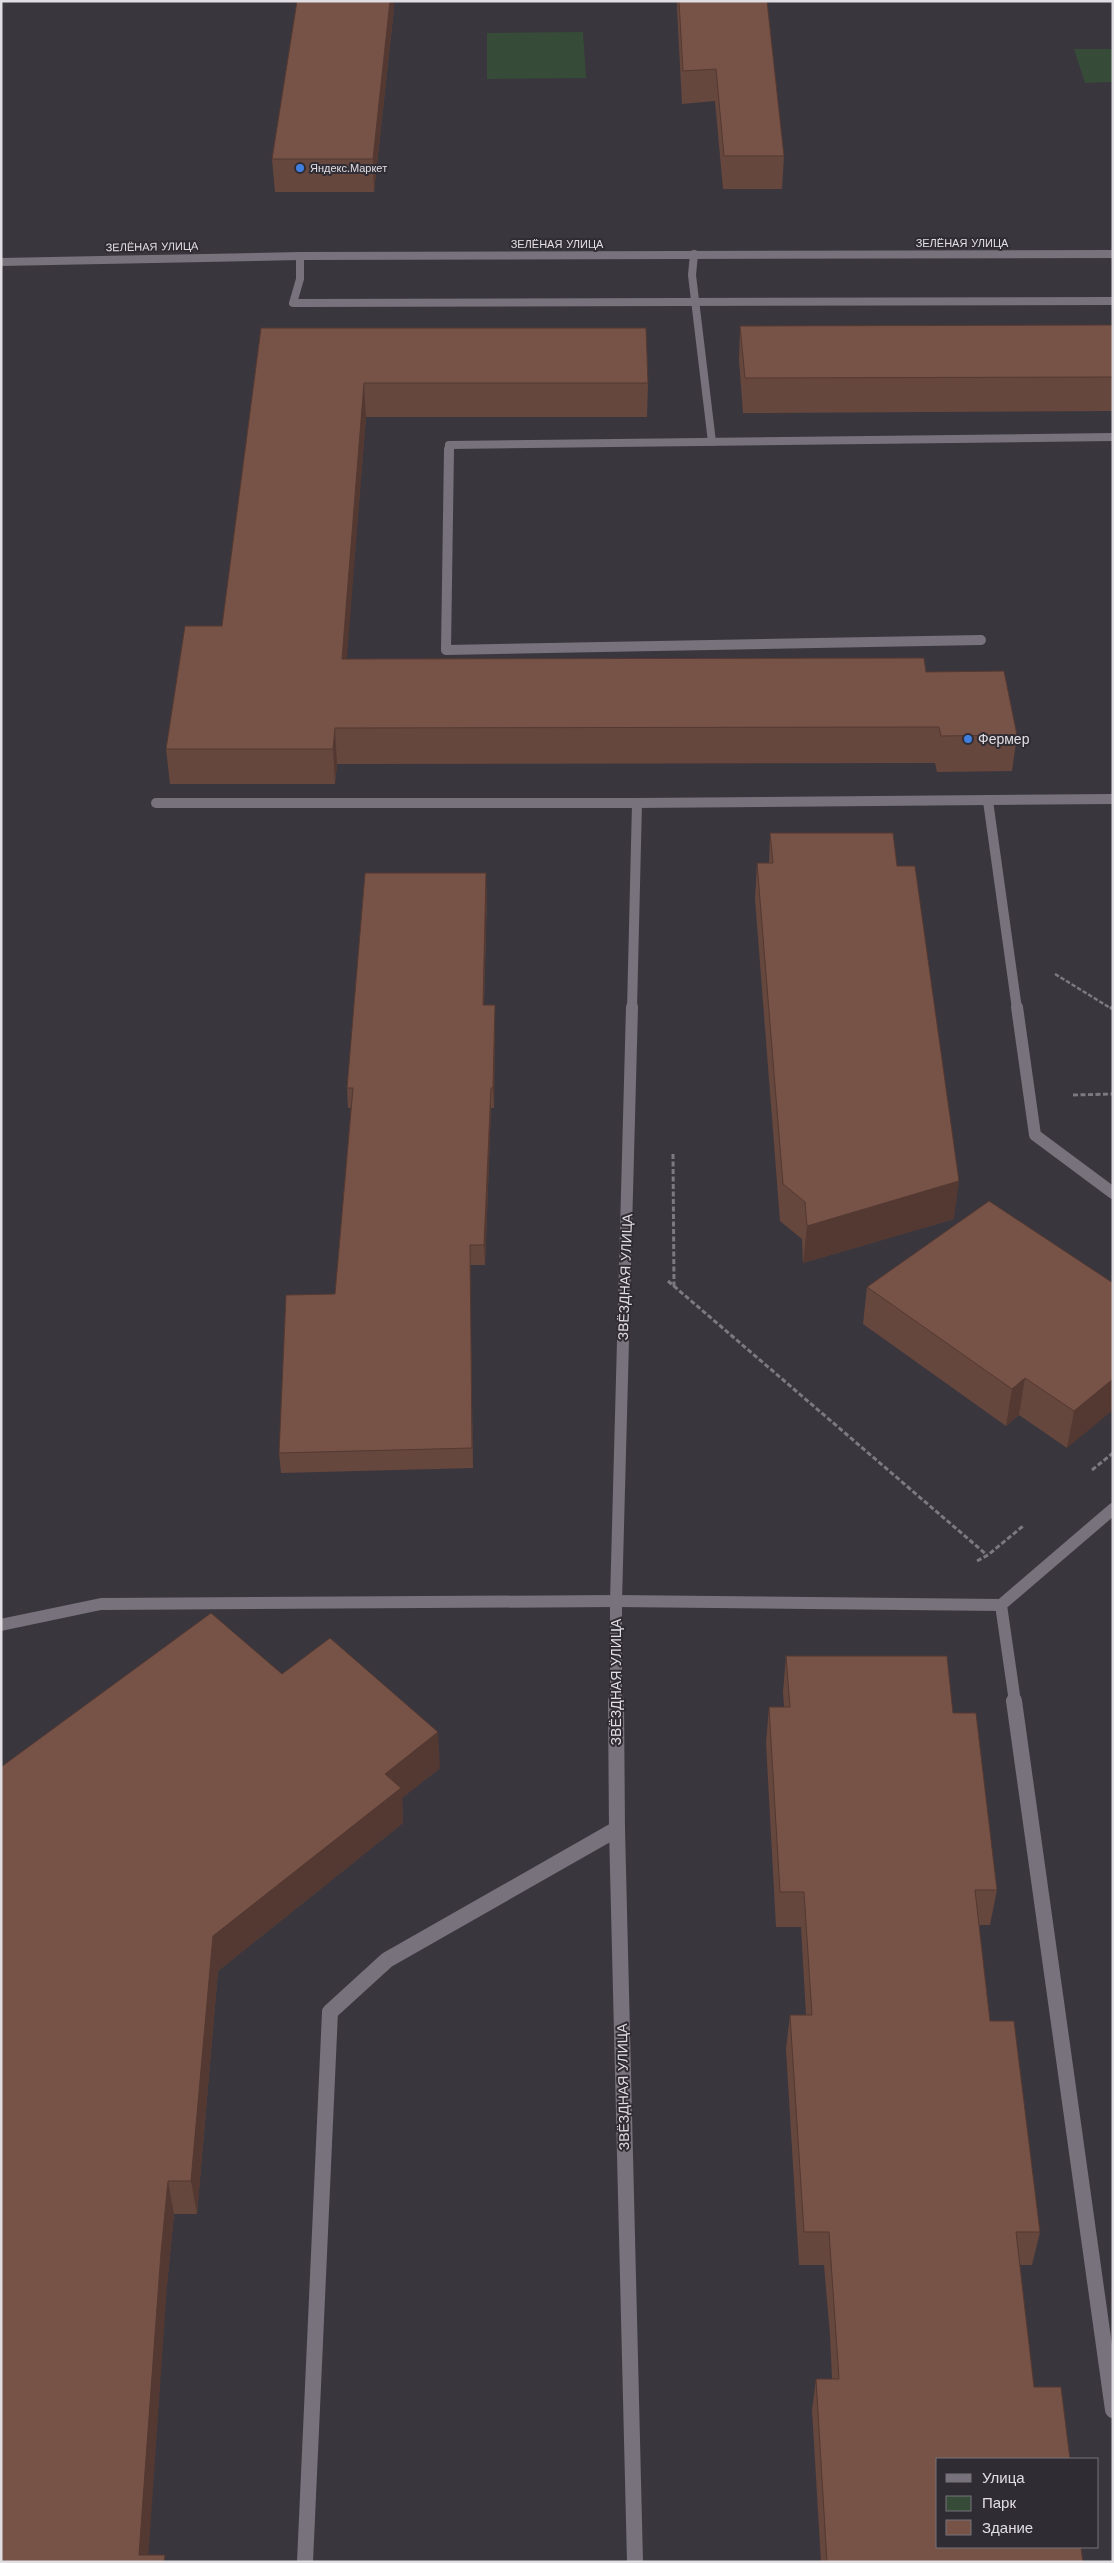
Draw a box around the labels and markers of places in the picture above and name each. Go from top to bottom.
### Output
marker: Яндекс.Маркет [294,162,306,174]
place label: Яндекс.Маркет [310,162,387,175]
place label: Фермер [978,731,1030,747]
marker: Фермер [962,733,974,745]

